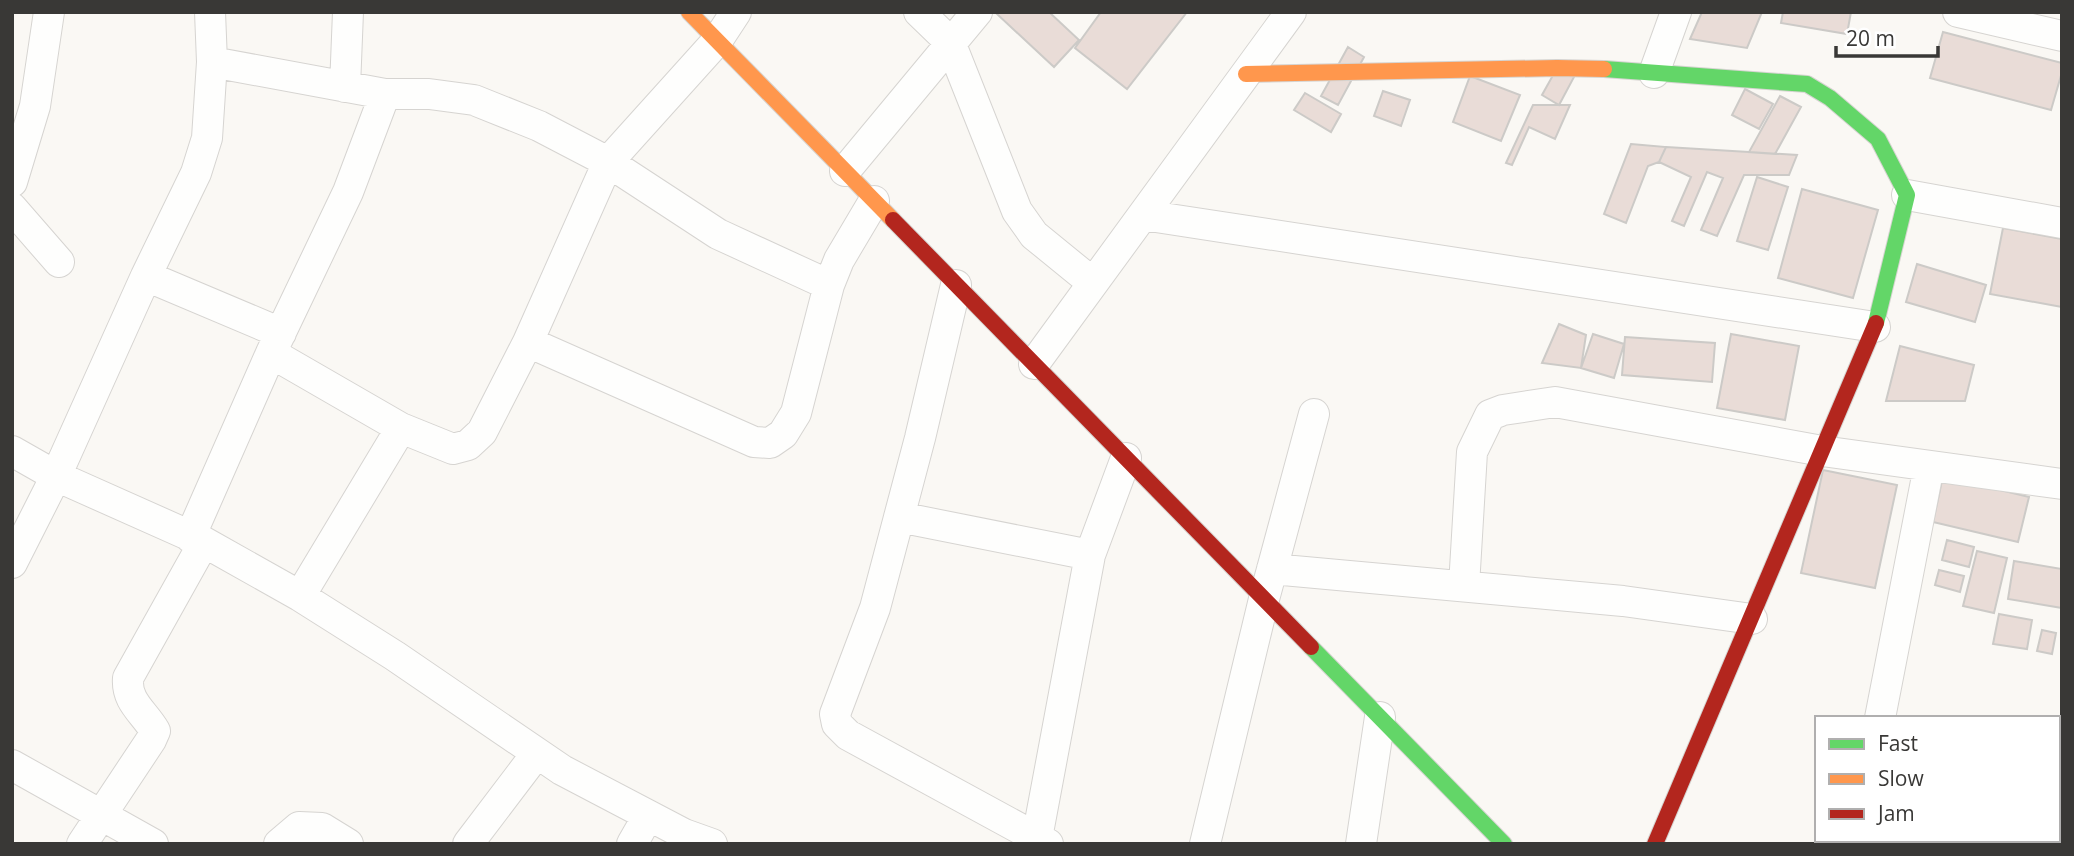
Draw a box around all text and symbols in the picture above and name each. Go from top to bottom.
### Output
scale bar [1836,14,1938,58]
text: 20 m [1846,24,1895,52]
legend [1815,716,2060,842]
text: Fast [1878,729,1918,757]
text: Slow [1878,764,1924,792]
text: Jam [1876,799,1915,827]

